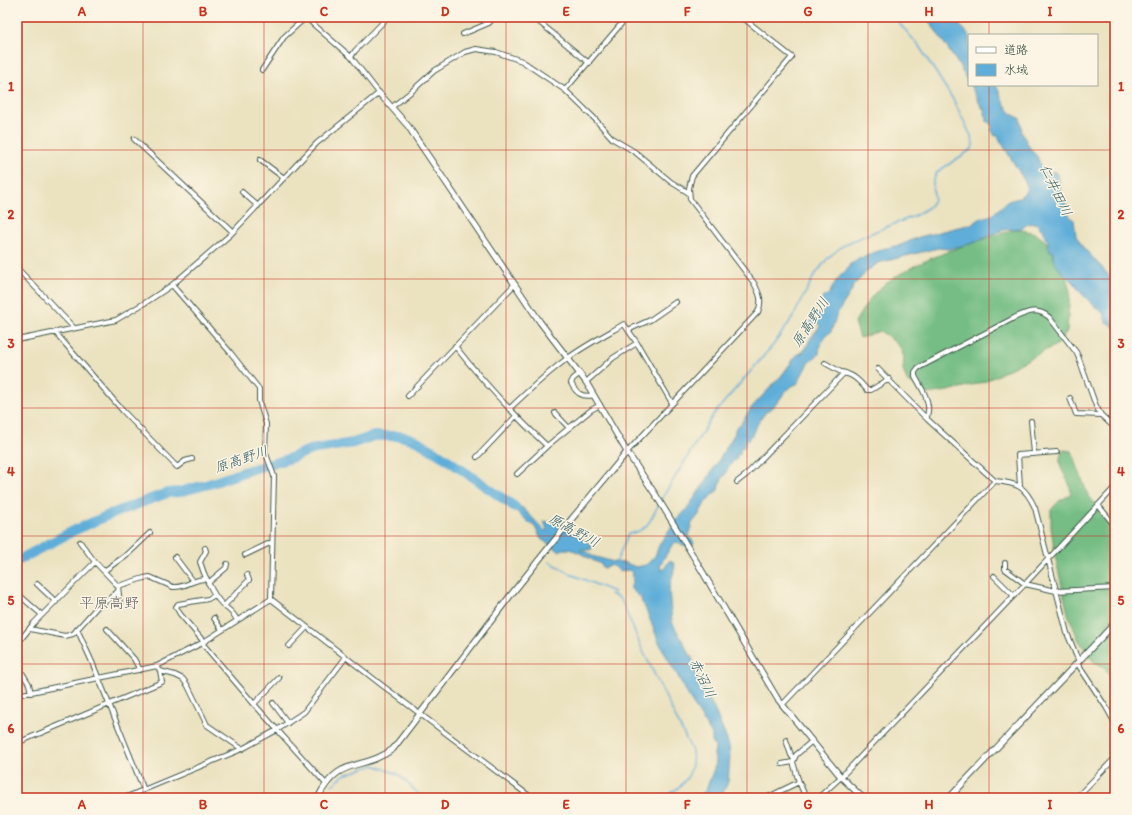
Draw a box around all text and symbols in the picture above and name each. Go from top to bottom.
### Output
text: A [77,4,87,19]
text: B [199,4,208,19]
text: C [320,4,329,19]
text: D [441,4,450,19]
text: E [562,4,570,19]
text: F [684,4,691,19]
text: G [804,4,813,19]
text: H [925,4,934,19]
text: I [1048,4,1053,19]
legend [968,34,1098,86]
text: 道路 [1004,43,1028,57]
text: 水域 [1004,63,1028,77]
text: 1 [8,79,14,94]
text: 1 [1118,79,1124,94]
water label: 仁井田川 [1036,161,1075,219]
text: 2 [8,207,15,222]
text: 2 [1118,207,1125,222]
water label: 原高野川 [788,294,833,350]
text: 3 [7,336,15,351]
text: 3 [1117,336,1125,351]
water label: 原高野川 [212,442,270,477]
text: 4 [7,464,15,479]
text: 4 [1117,464,1125,479]
water label: 原高野川 [545,510,602,551]
text: 5 [8,593,15,608]
text: 5 [1118,593,1125,608]
district label: 平原高野 [79,594,139,612]
water label: 赤沼川 [686,656,719,701]
text: 6 [8,721,15,736]
text: 6 [1118,721,1125,736]
text: A [77,797,87,812]
text: B [199,797,208,812]
text: C [320,797,329,812]
text: D [441,797,450,812]
text: E [562,797,570,812]
text: F [684,797,691,812]
text: G [804,797,813,812]
text: H [925,797,934,812]
text: I [1048,797,1053,812]

